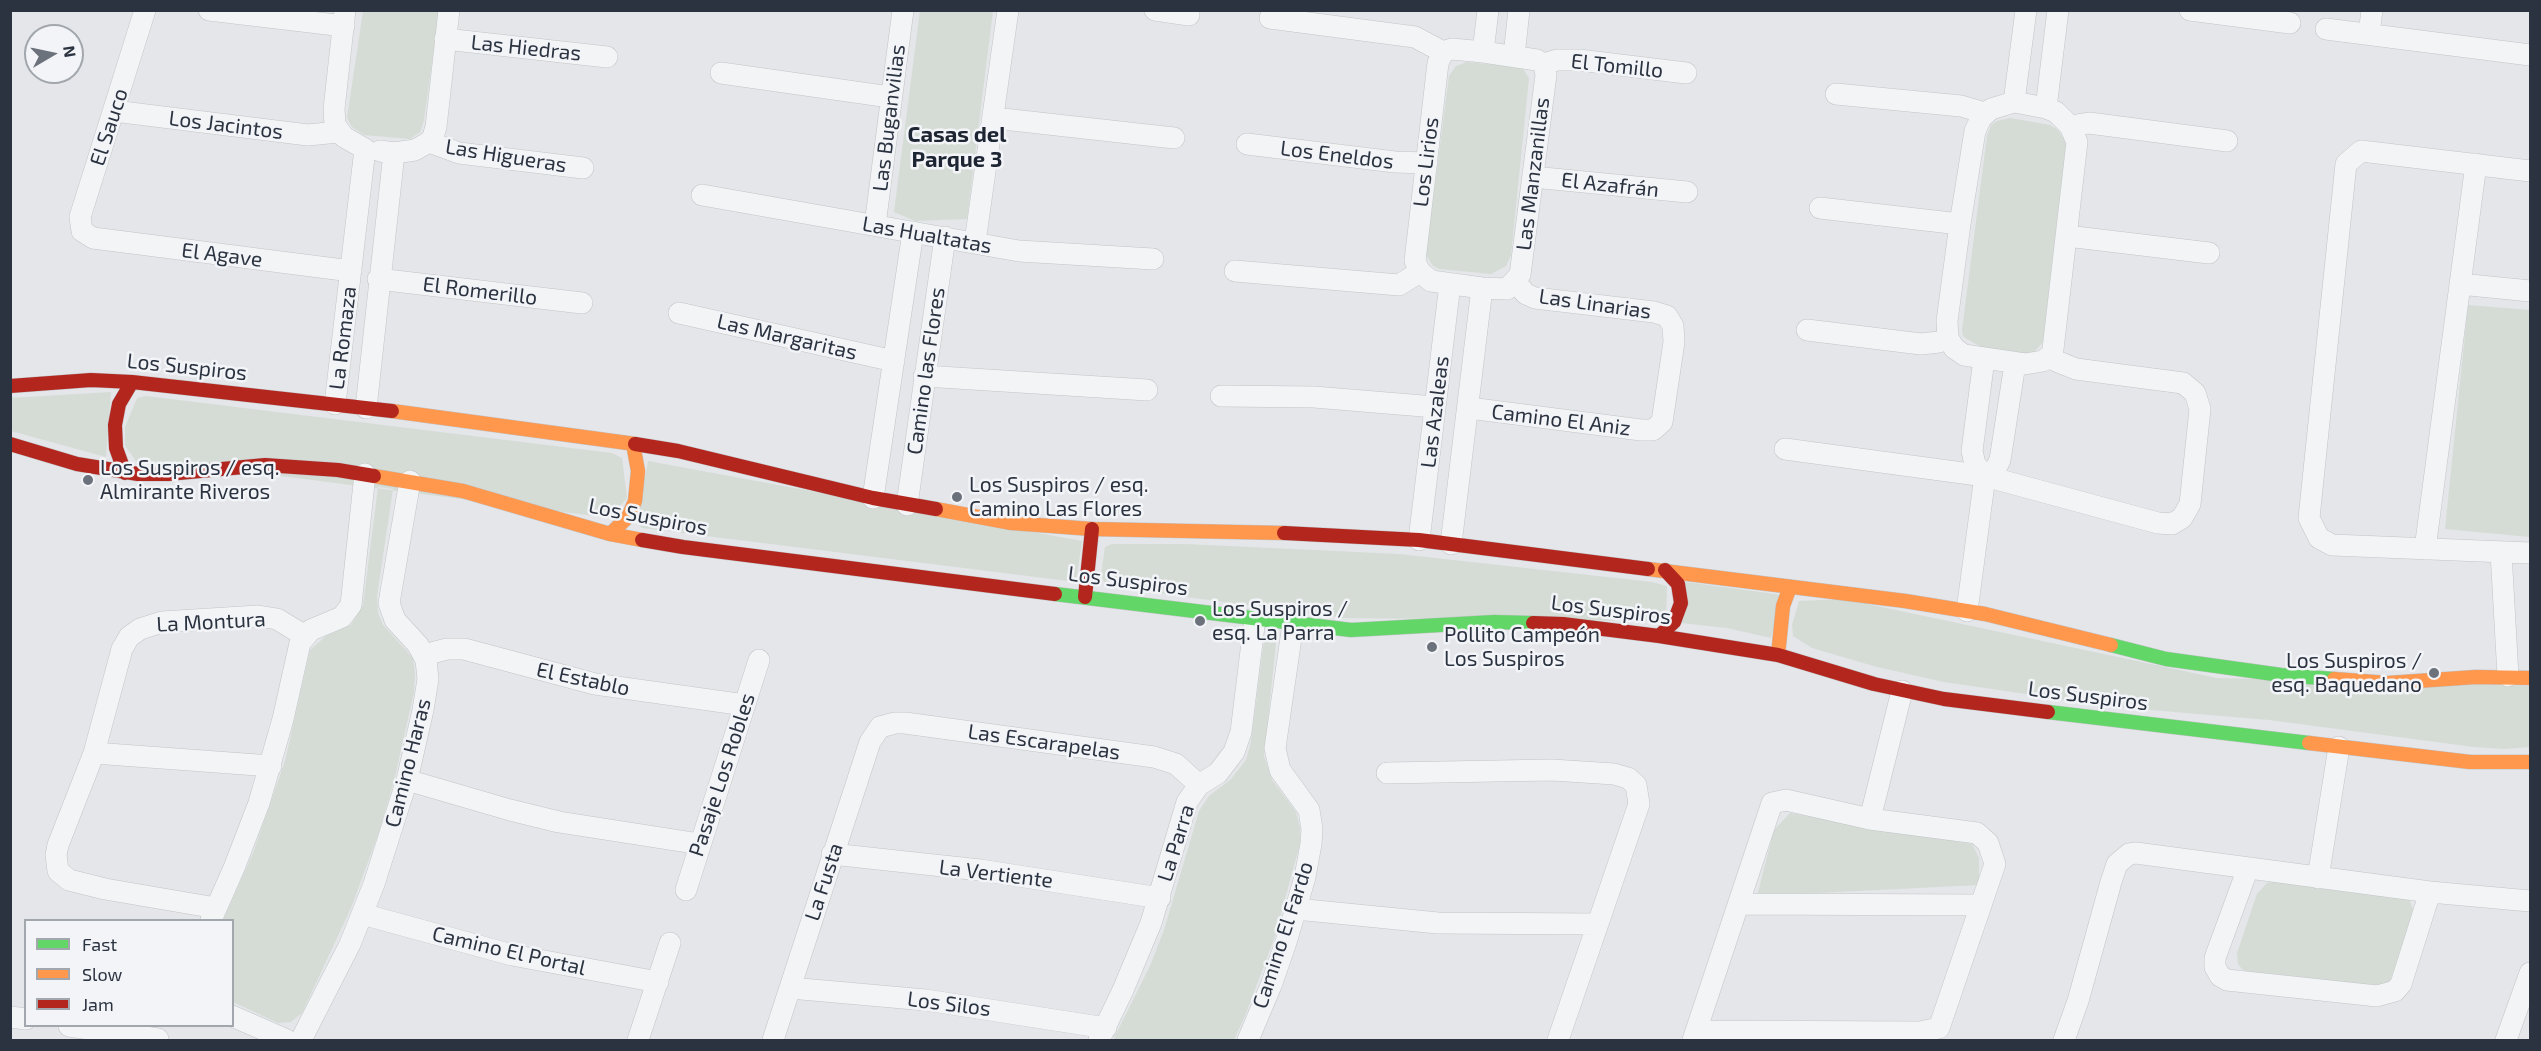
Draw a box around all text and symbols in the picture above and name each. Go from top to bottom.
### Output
north arrow [24,24,84,84]
street label: Las Hiedras [470,30,582,66]
street label: Las Buganvilias [867,43,911,193]
text: N [60,44,81,59]
street label: El Tomillo [1570,49,1664,83]
street label: El Sauco [85,85,133,169]
street label: Las Manzanillas [1511,96,1555,252]
street label: Los Jacintos [167,105,285,145]
street label: Los Lirios [1408,116,1444,208]
district label: Casas del Parque 3 [908,122,1006,174]
street label: Las Higueras [444,134,568,178]
street label: Los Eneldos [1279,136,1395,174]
street label: El Azafrán [1560,167,1660,203]
street label: Las Hualtatas [860,211,994,259]
street label: El Agave [180,238,264,272]
street label: El Romerillo [421,271,539,311]
street label: Las Linarias [1537,284,1653,324]
street label: La Romaza [324,285,362,391]
street label: Camino las Flores [902,286,950,456]
street label: Las Margaritas [715,309,859,365]
street label: Los Suspiros [126,348,248,386]
street label: Las Azaleas [1416,355,1454,469]
street label: Camino El Aniz [1490,399,1632,441]
place label: Los Suspiros / esq. Almirante Riveros [100,455,280,505]
place label: Los Suspiros / esq. Camino Las Flores [969,472,1149,522]
marker: Los Suspiros / esq. Almirante Riveros [81,473,95,487]
marker: Los Suspiros / esq. Camino Las Flores [950,490,964,504]
street label: Los Suspiros [586,493,710,541]
street label: Los Suspiros [1067,561,1189,601]
street label: Los Suspiros [1550,590,1672,630]
place label: Los Suspiros / esq. La Parra [1212,596,1348,646]
street label: La Montura [156,607,266,637]
marker: Los Suspiros / esq. La Parra [1193,614,1207,628]
place label: Pollito Campeón Los Suspiros [1444,622,1600,672]
marker: Pollito Campeón Los Suspiros [1425,640,1439,654]
place label: Los Suspiros / esq. Baquedano [2271,648,2422,698]
street label: El Establo [534,657,632,701]
marker: Los Suspiros / esq. Baquedano [2427,666,2441,680]
street label: Los Suspiros [2027,676,2149,716]
street label: Pasaje Los Robles [684,690,760,860]
street label: Camino Haras [380,696,436,830]
street label: Las Escarapelas [966,719,1122,765]
street label: La Parra [1152,801,1200,885]
street label: La Fusta [800,840,848,924]
street label: La Vertiente [938,855,1054,893]
street label: Camino El Fardo [1247,858,1319,1012]
legend [24,919,234,1027]
street label: Camino El Portal [430,921,588,981]
text: Fast [82,933,117,955]
text: Slow [82,963,122,985]
street label: Los Silos [906,986,992,1022]
text: Jam [82,993,114,1015]

